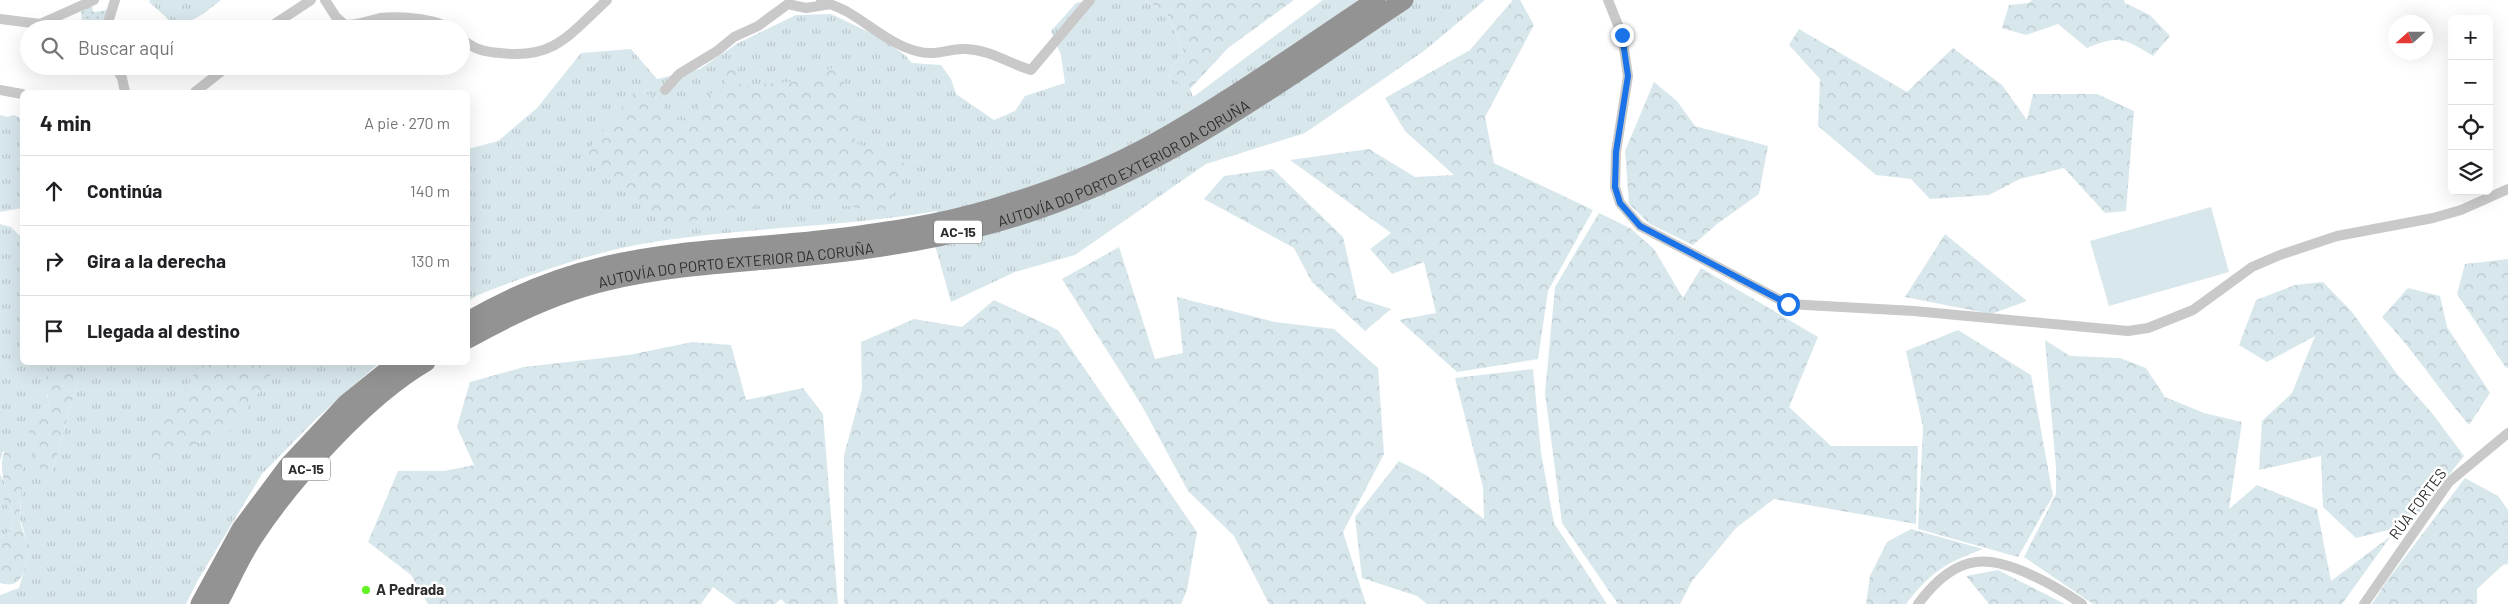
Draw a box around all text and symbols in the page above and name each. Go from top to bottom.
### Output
north arrow [2388,15,2433,60]
map controls [2448,15,2493,195]
button: + [2448,15,2493,60]
search box [20,20,470,75]
route end [1611,24,1634,47]
icon: search [38,34,66,62]
text: Buscar aquí [78,36,174,59]
button: − [2448,60,2493,105]
street label: AUTOVÍA DO PORTO EXTERIOR DA CORUÑA [995,95,1253,230]
button: locate [2448,105,2493,150]
text: 4 min [40,110,91,135]
text: A pie · 270 m [364,113,450,132]
button: layers [2448,150,2493,195]
icon: ahead [40,177,68,205]
text: Continúa [87,179,162,202]
text: 140 m [410,181,450,200]
road number: AC-15 [934,220,982,243]
street label: AUTOVÍA DO PORTO EXTERIOR DA CORUÑA [596,238,875,291]
icon: right [40,247,68,275]
text: Gira a la derecha [87,249,226,272]
text: 130 m [411,251,450,270]
route start [1777,293,1800,316]
icon: arrive [40,317,68,345]
text: Llegada al destino [87,319,240,342]
road number: AC-15 [282,458,330,480]
street label: RÚA FORTES [2385,464,2450,542]
place label: A Pedrada [376,580,444,598]
marker: A Pedrada [360,584,372,596]

